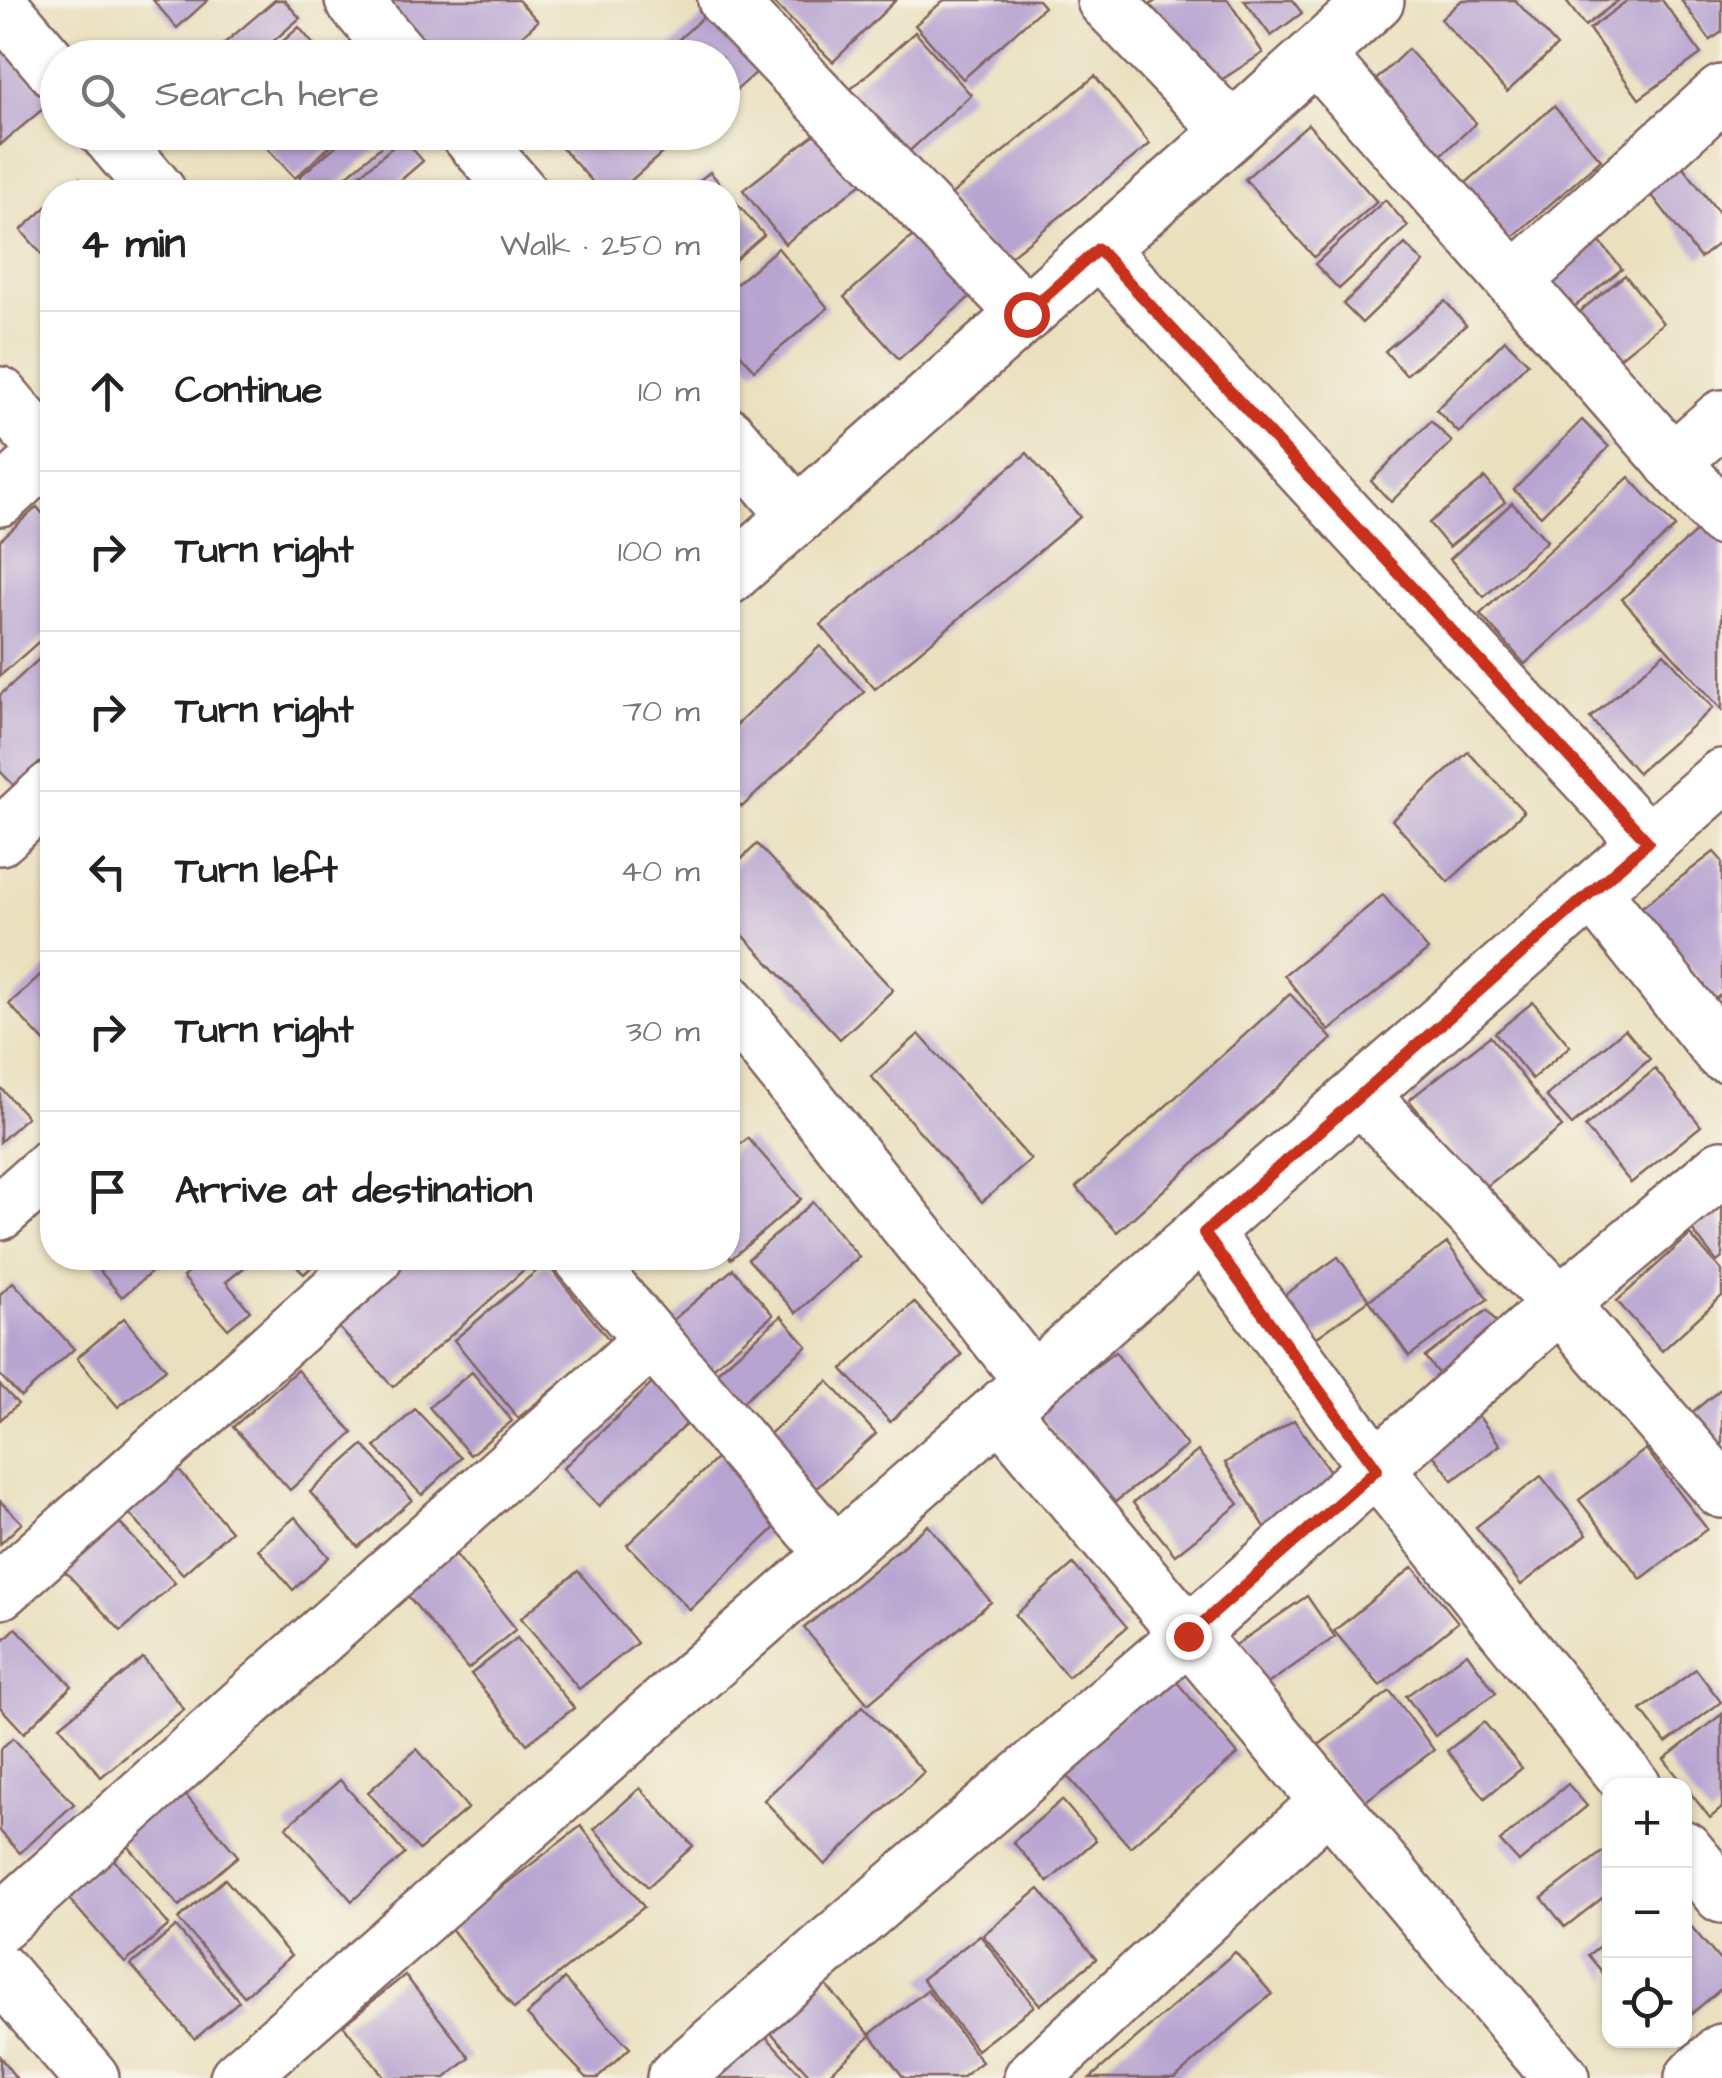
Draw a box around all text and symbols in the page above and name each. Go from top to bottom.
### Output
search box [40,40,740,150]
icon: search [75,68,130,123]
text: Search here [155,69,379,121]
text: 4 min [80,216,185,274]
text: Walk · 250 m [500,223,700,268]
route start [1004,292,1050,338]
icon: ahead [80,364,135,419]
text: Continue [175,365,322,417]
text: 10 m [638,369,700,414]
icon: right [80,524,135,579]
text: Turn right [175,525,354,577]
text: 100 m [618,529,700,574]
icon: right [80,684,135,739]
text: Turn right [175,685,354,737]
text: 70 m [622,689,700,734]
icon: left [80,844,135,899]
text: Turn left [175,845,338,897]
text: 40 m [620,849,700,894]
icon: right [80,1004,135,1059]
text: Turn right [175,1005,354,1057]
text: 30 m [626,1009,700,1054]
icon: arrive [80,1164,135,1219]
text: Arrive at destination [175,1165,532,1217]
route end [1166,1614,1212,1660]
map controls [1602,1778,1692,2048]
button: + [1602,1778,1692,1868]
button: − [1602,1868,1692,1958]
button: locate [1602,1958,1692,2048]

